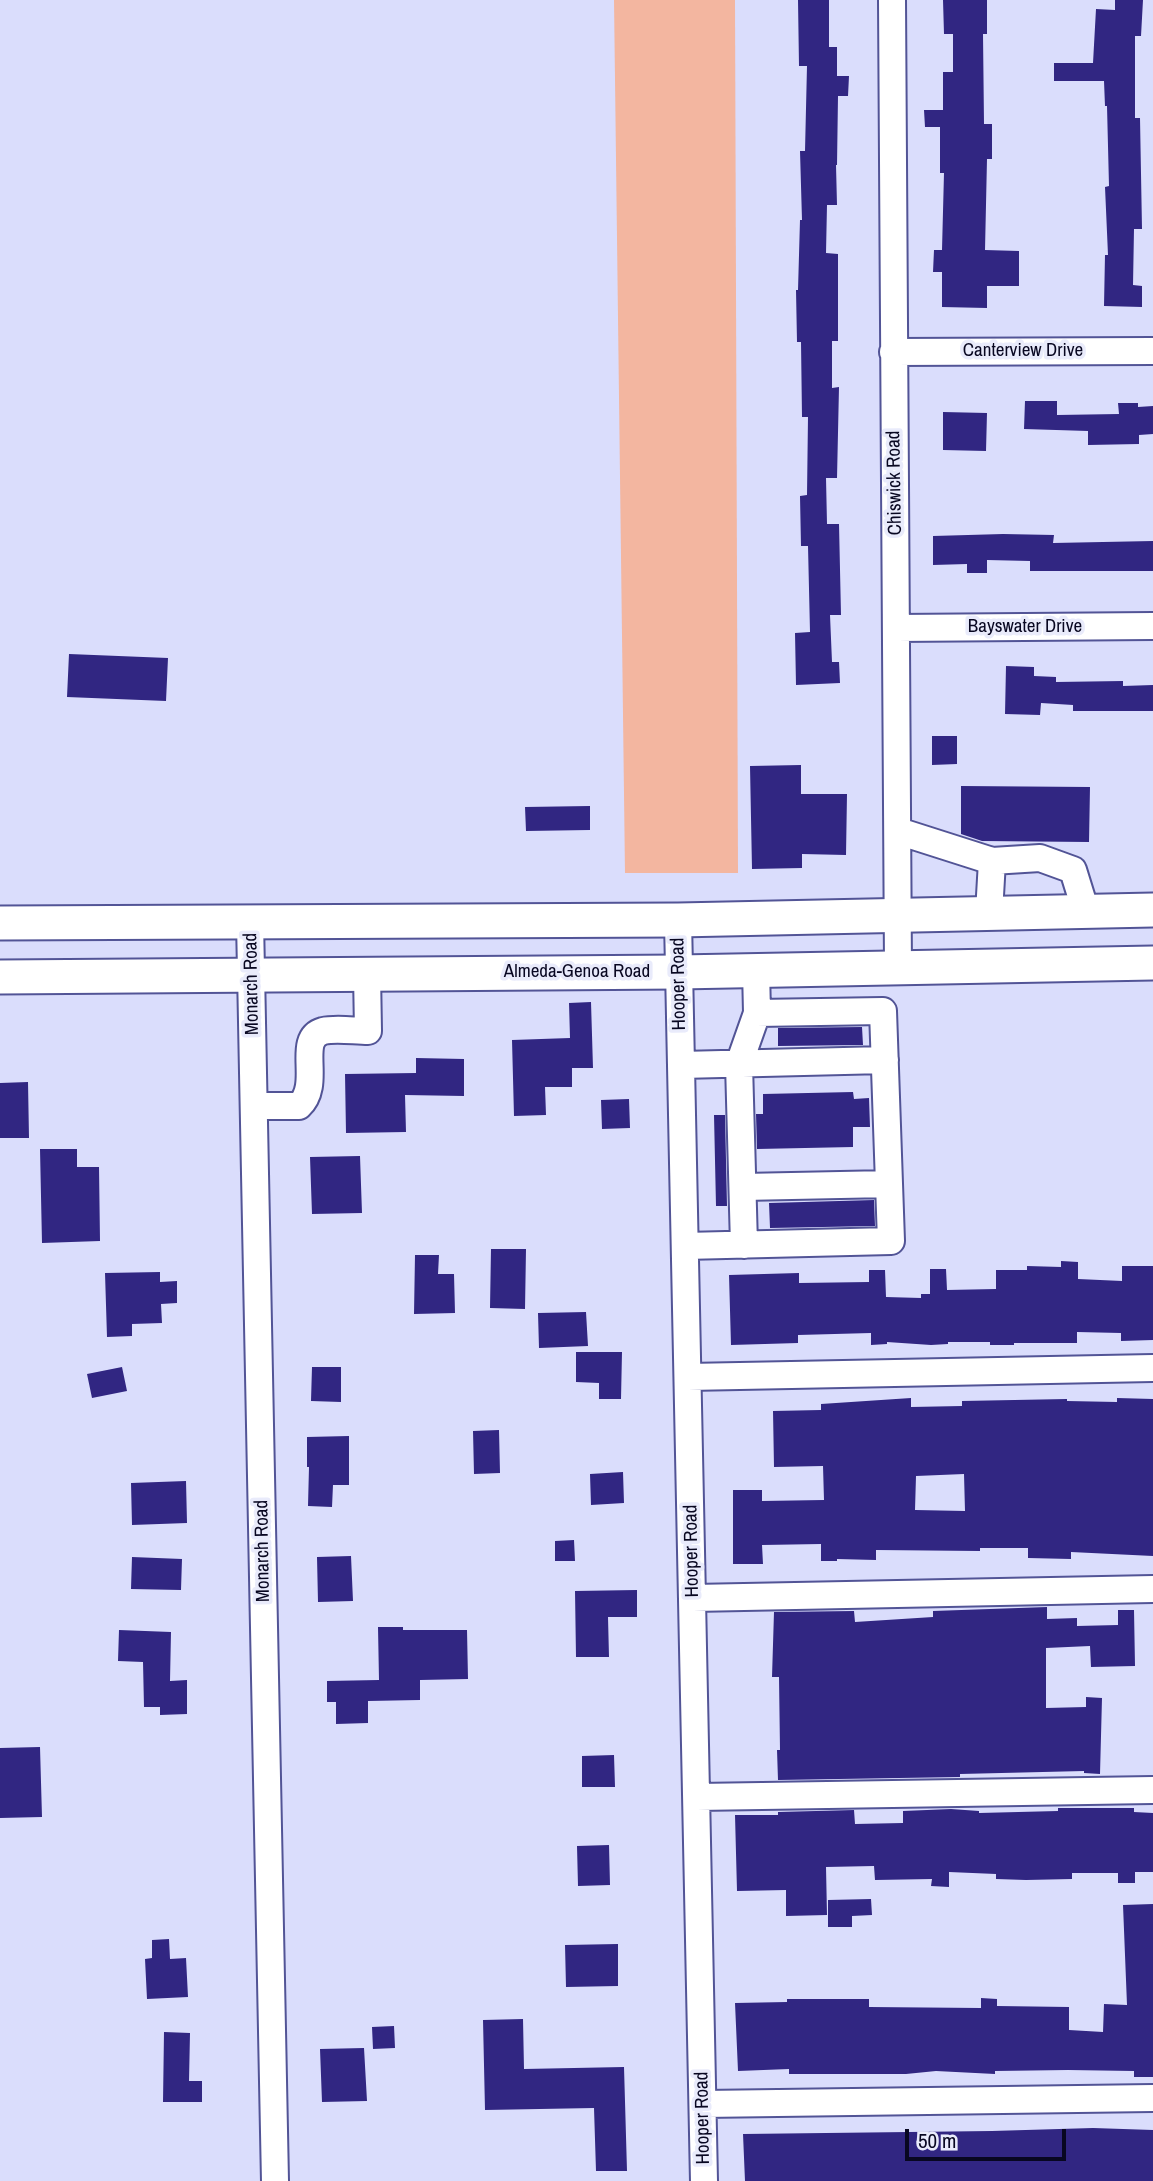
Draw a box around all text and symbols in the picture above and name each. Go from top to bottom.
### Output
street label: Canterview Drive [963,340,1083,362]
street label: Chiswick Road [883,430,907,536]
street label: Bayswater Drive [968,616,1082,638]
street label: Monarch Road [240,933,264,1035]
street label: Hooper Road [667,937,691,1031]
street label: Almeda-Genoa Road [504,961,650,983]
street label: Monarch Road [251,1500,275,1602]
street label: Hooper Road [680,1504,704,1598]
street label: Hooper Road [691,2071,715,2165]
scale bar [908,2114,1069,2158]
text: 50 m [918,2126,956,2155]

